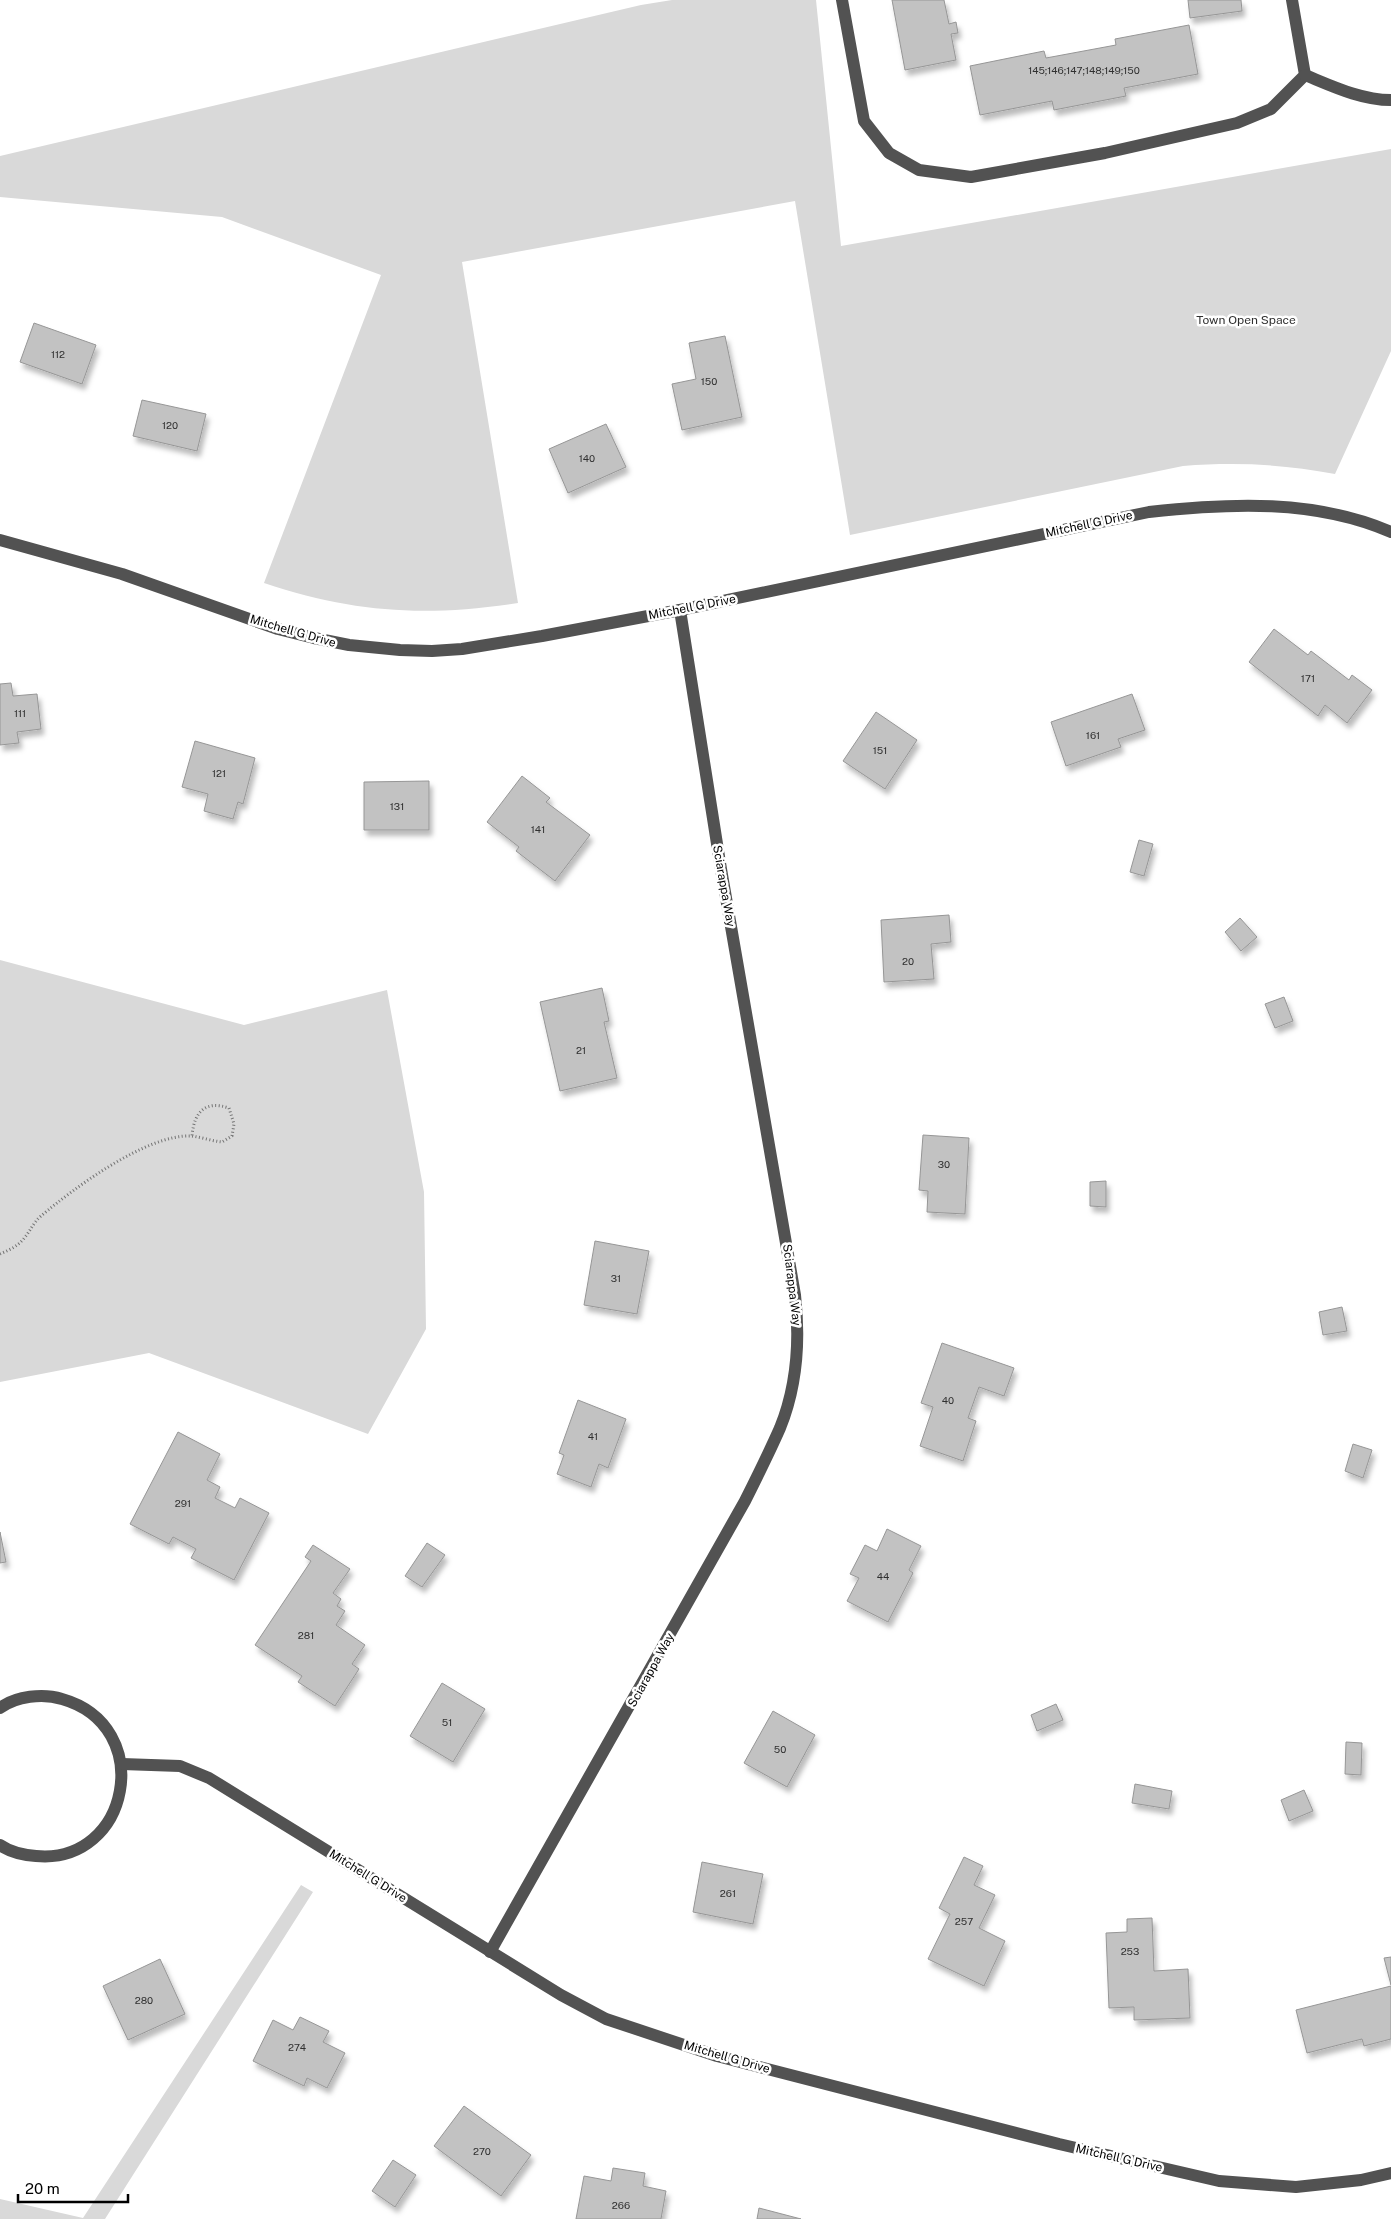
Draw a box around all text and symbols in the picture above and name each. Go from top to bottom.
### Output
house number: 145;146;147;148;149;150 [1028,64,1140,76]
park label: Town Open Space [1196,313,1296,327]
house number: 112 [51,348,65,360]
house number: 150 [701,375,717,387]
house number: 120 [162,419,178,431]
house number: 140 [579,452,595,464]
street label: Mitchell G Drive [1044,508,1134,540]
street label: Mitchell G Drive [647,592,737,622]
street label: Mitchell G Drive [248,612,338,650]
house number: 171 [1301,672,1315,684]
house number: 111 [14,707,26,719]
house number: 161 [1086,729,1100,741]
house number: 151 [873,744,887,756]
house number: 121 [212,767,226,779]
house number: 131 [390,800,404,812]
house number: 141 [531,823,545,835]
street label: Sciarappa Way [710,844,738,928]
house number: 20 [902,955,914,967]
house number: 21 [576,1044,586,1056]
house number: 30 [938,1158,950,1170]
street label: Sciarappa Way [780,1243,804,1327]
house number: 31 [611,1272,621,1284]
house number: 40 [942,1394,954,1406]
house number: 41 [588,1430,598,1442]
house number: 291 [175,1497,191,1509]
house number: 44 [877,1570,889,1582]
house number: 281 [298,1629,314,1641]
street label: Sciarappa Way [625,1630,677,1709]
house number: 51 [442,1716,452,1728]
house number: 50 [774,1743,786,1755]
street label: Mitchell G Drive [327,1847,409,1906]
house number: 261 [720,1887,736,1899]
house number: 257 [955,1915,973,1927]
house number: 253 [1121,1945,1139,1957]
house number: 280 [135,1994,153,2006]
street label: Mitchell G Drive [682,2038,772,2076]
house number: 274 [288,2041,306,2053]
street label: Mitchell G Drive [1074,2141,1164,2175]
house number: 270 [473,2145,491,2157]
scale bar [18,2172,128,2204]
text: 20 m [25,2180,60,2197]
house number: 266 [612,2199,630,2211]

